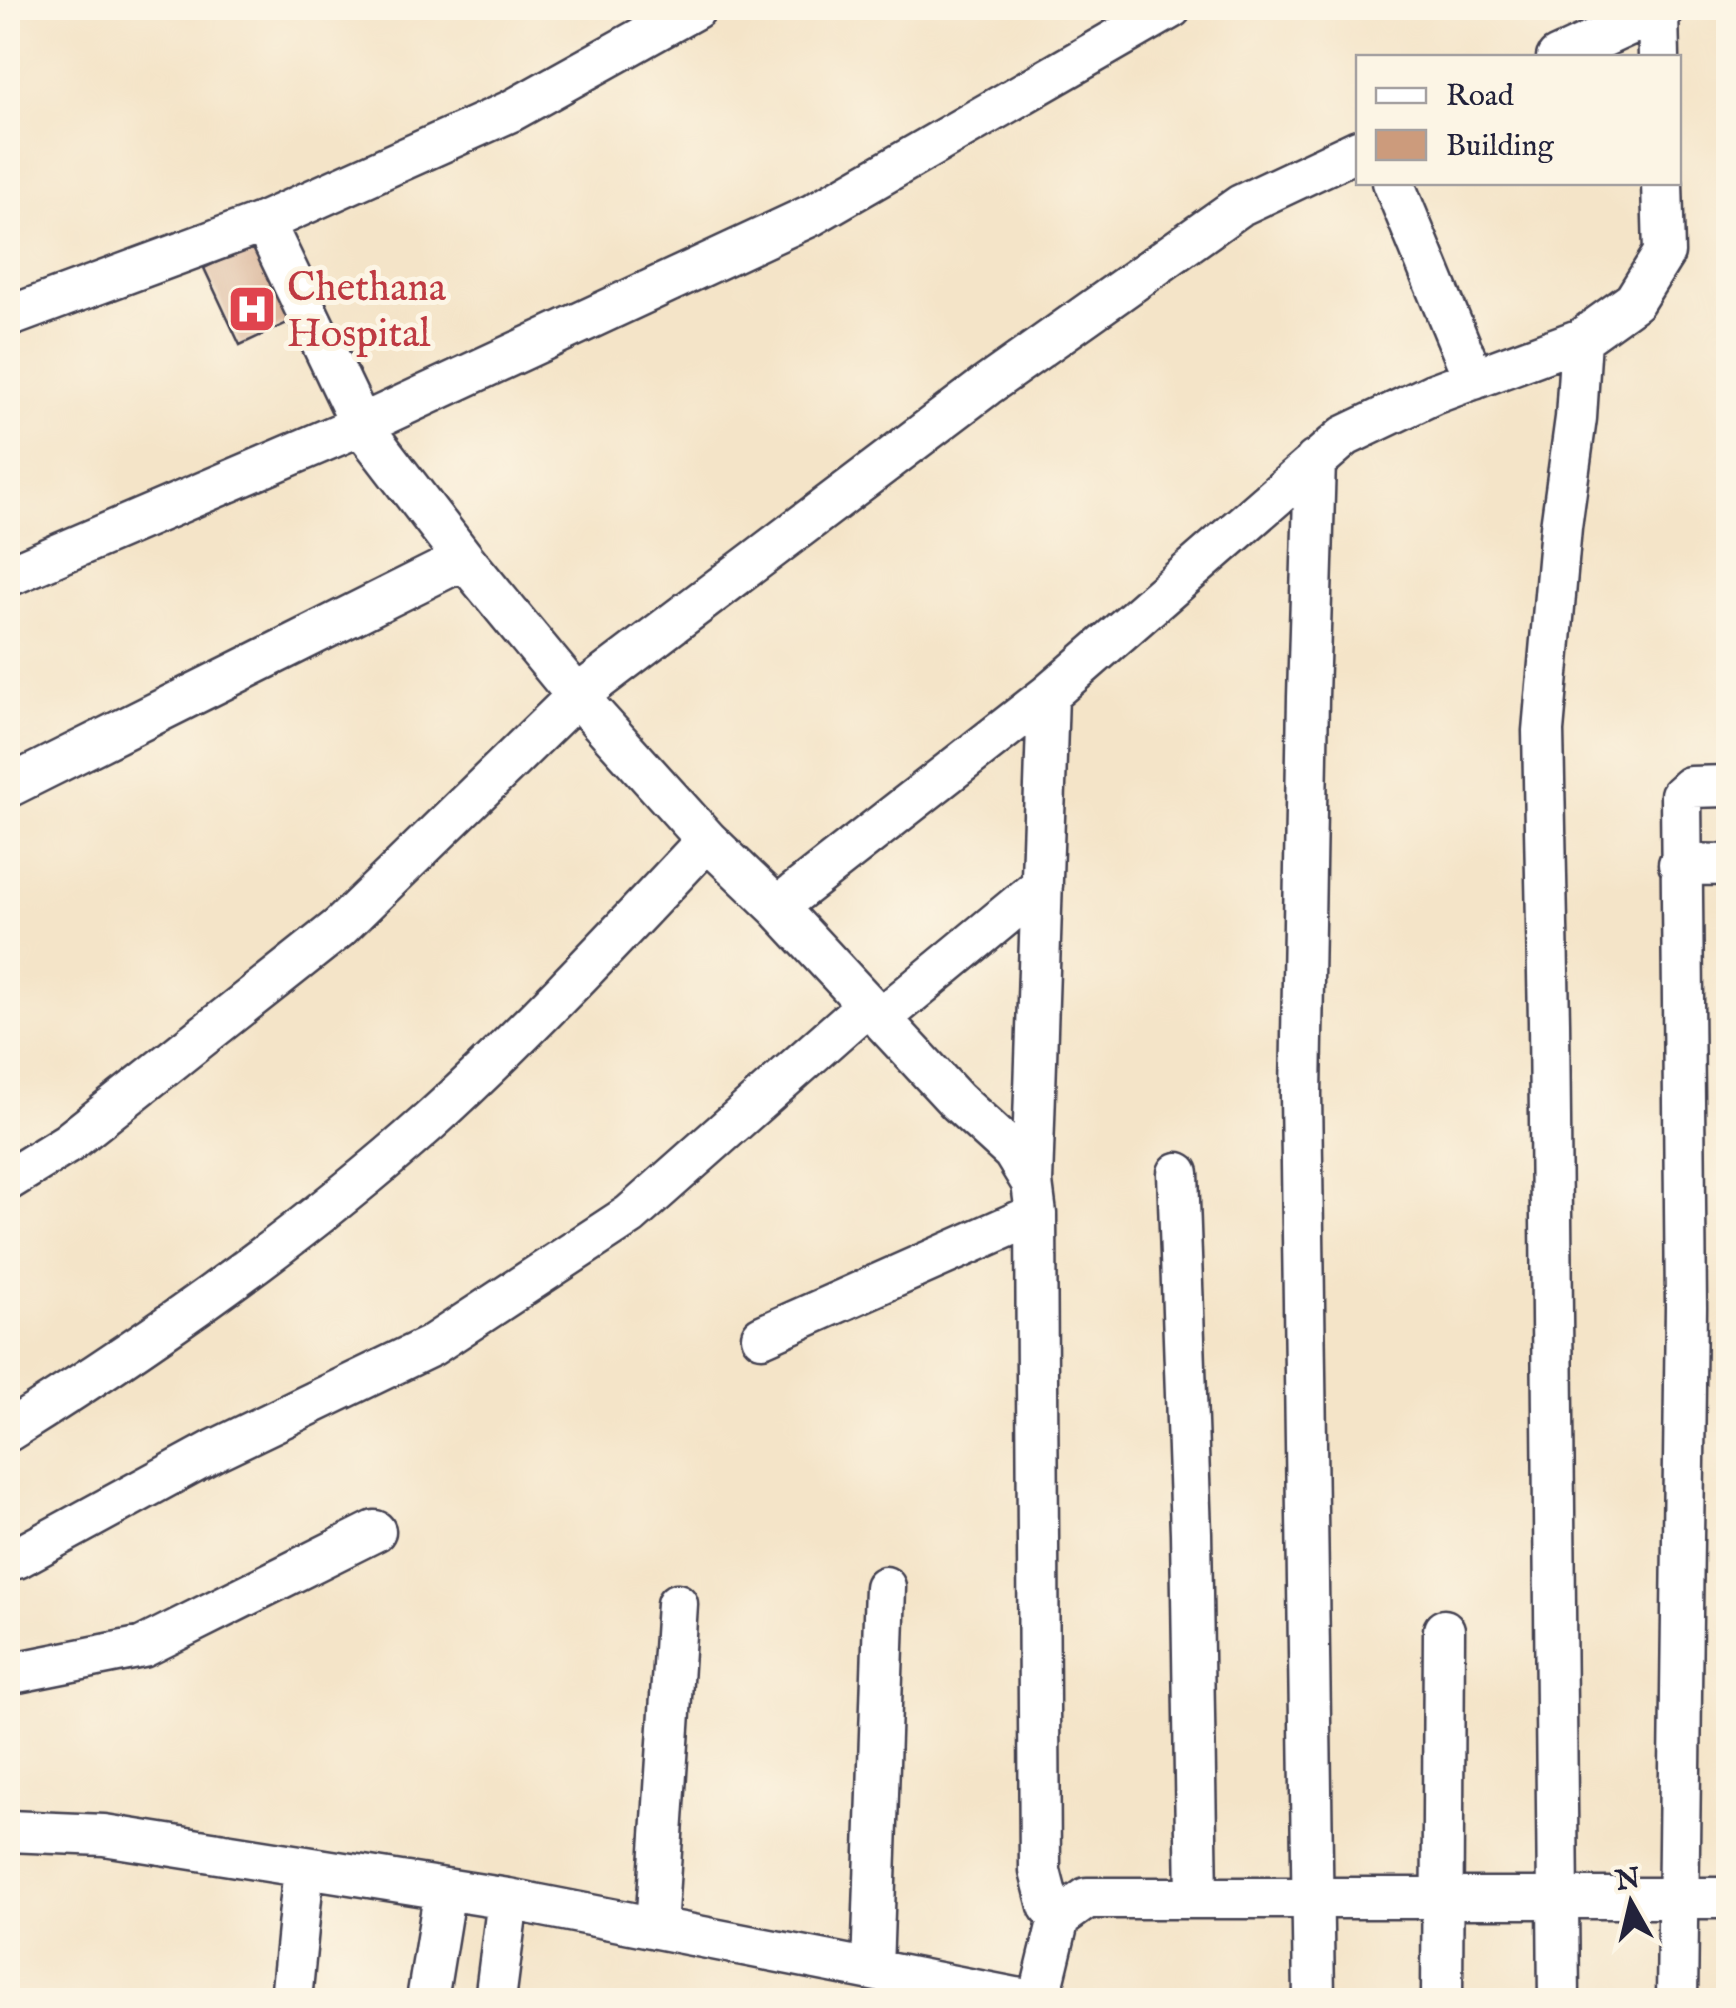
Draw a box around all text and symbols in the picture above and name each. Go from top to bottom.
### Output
legend [1356,55,1681,185]
text: Road [1446,78,1515,116]
text: Building [1446,128,1555,166]
place label: Chethana Hospital [287,264,447,361]
hospital icon: Chethana Hospital [226,283,278,335]
north arrow [1581,1853,1681,1953]
text: N [1612,1862,1642,1900]

